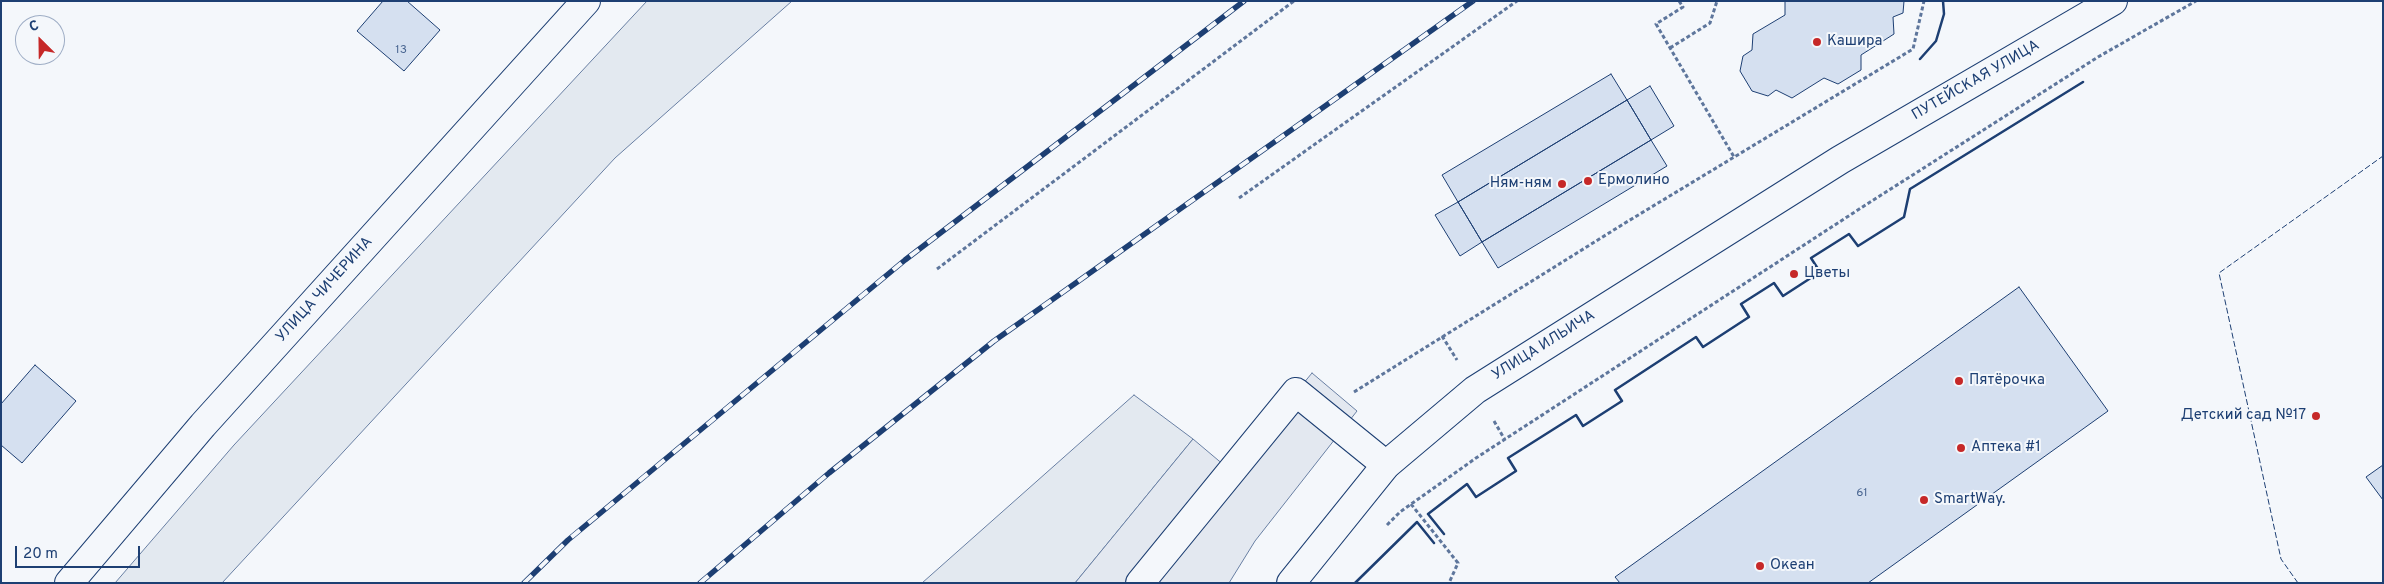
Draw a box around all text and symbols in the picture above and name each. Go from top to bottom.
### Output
north arrow [15,15,65,65]
text: С [27,17,42,36]
place label: Кашира [1827,33,1882,51]
marker: Кашира [1811,36,1823,48]
street label: ПУТЕЙСКАЯ УЛИЦА [1909,37,2043,125]
house number: 13 [395,44,407,58]
place label: Ермолино [1598,172,1670,190]
place label: Ням-ням [1490,175,1552,193]
marker: Ермолино [1582,175,1594,187]
marker: Ням-ням [1556,178,1568,190]
street label: УЛИЦА ЧИЧЕРИНА [273,234,377,346]
place label: Цветы [1804,265,1850,283]
marker: Цветы [1788,268,1800,280]
street label: УЛИЦА ИЛЬИЧА [1489,307,1599,385]
place label: Пятёрочка [1969,372,2045,390]
marker: Пятёрочка [1953,375,1965,387]
place label: Детский сад №17 [2181,407,2306,425]
marker: Детский сад №17 [2310,410,2322,422]
place label: Аптека #1 [1971,439,2041,457]
marker: Аптека #1 [1955,442,1967,454]
house number: 61 [1856,487,1868,501]
place label: SmartWay. [1934,491,2005,509]
marker: SmartWay. [1918,494,1930,506]
scale bar [18,536,142,568]
text: 20 m [23,545,58,564]
place label: Океан [1770,557,1815,575]
marker: Океан [1754,560,1766,572]

